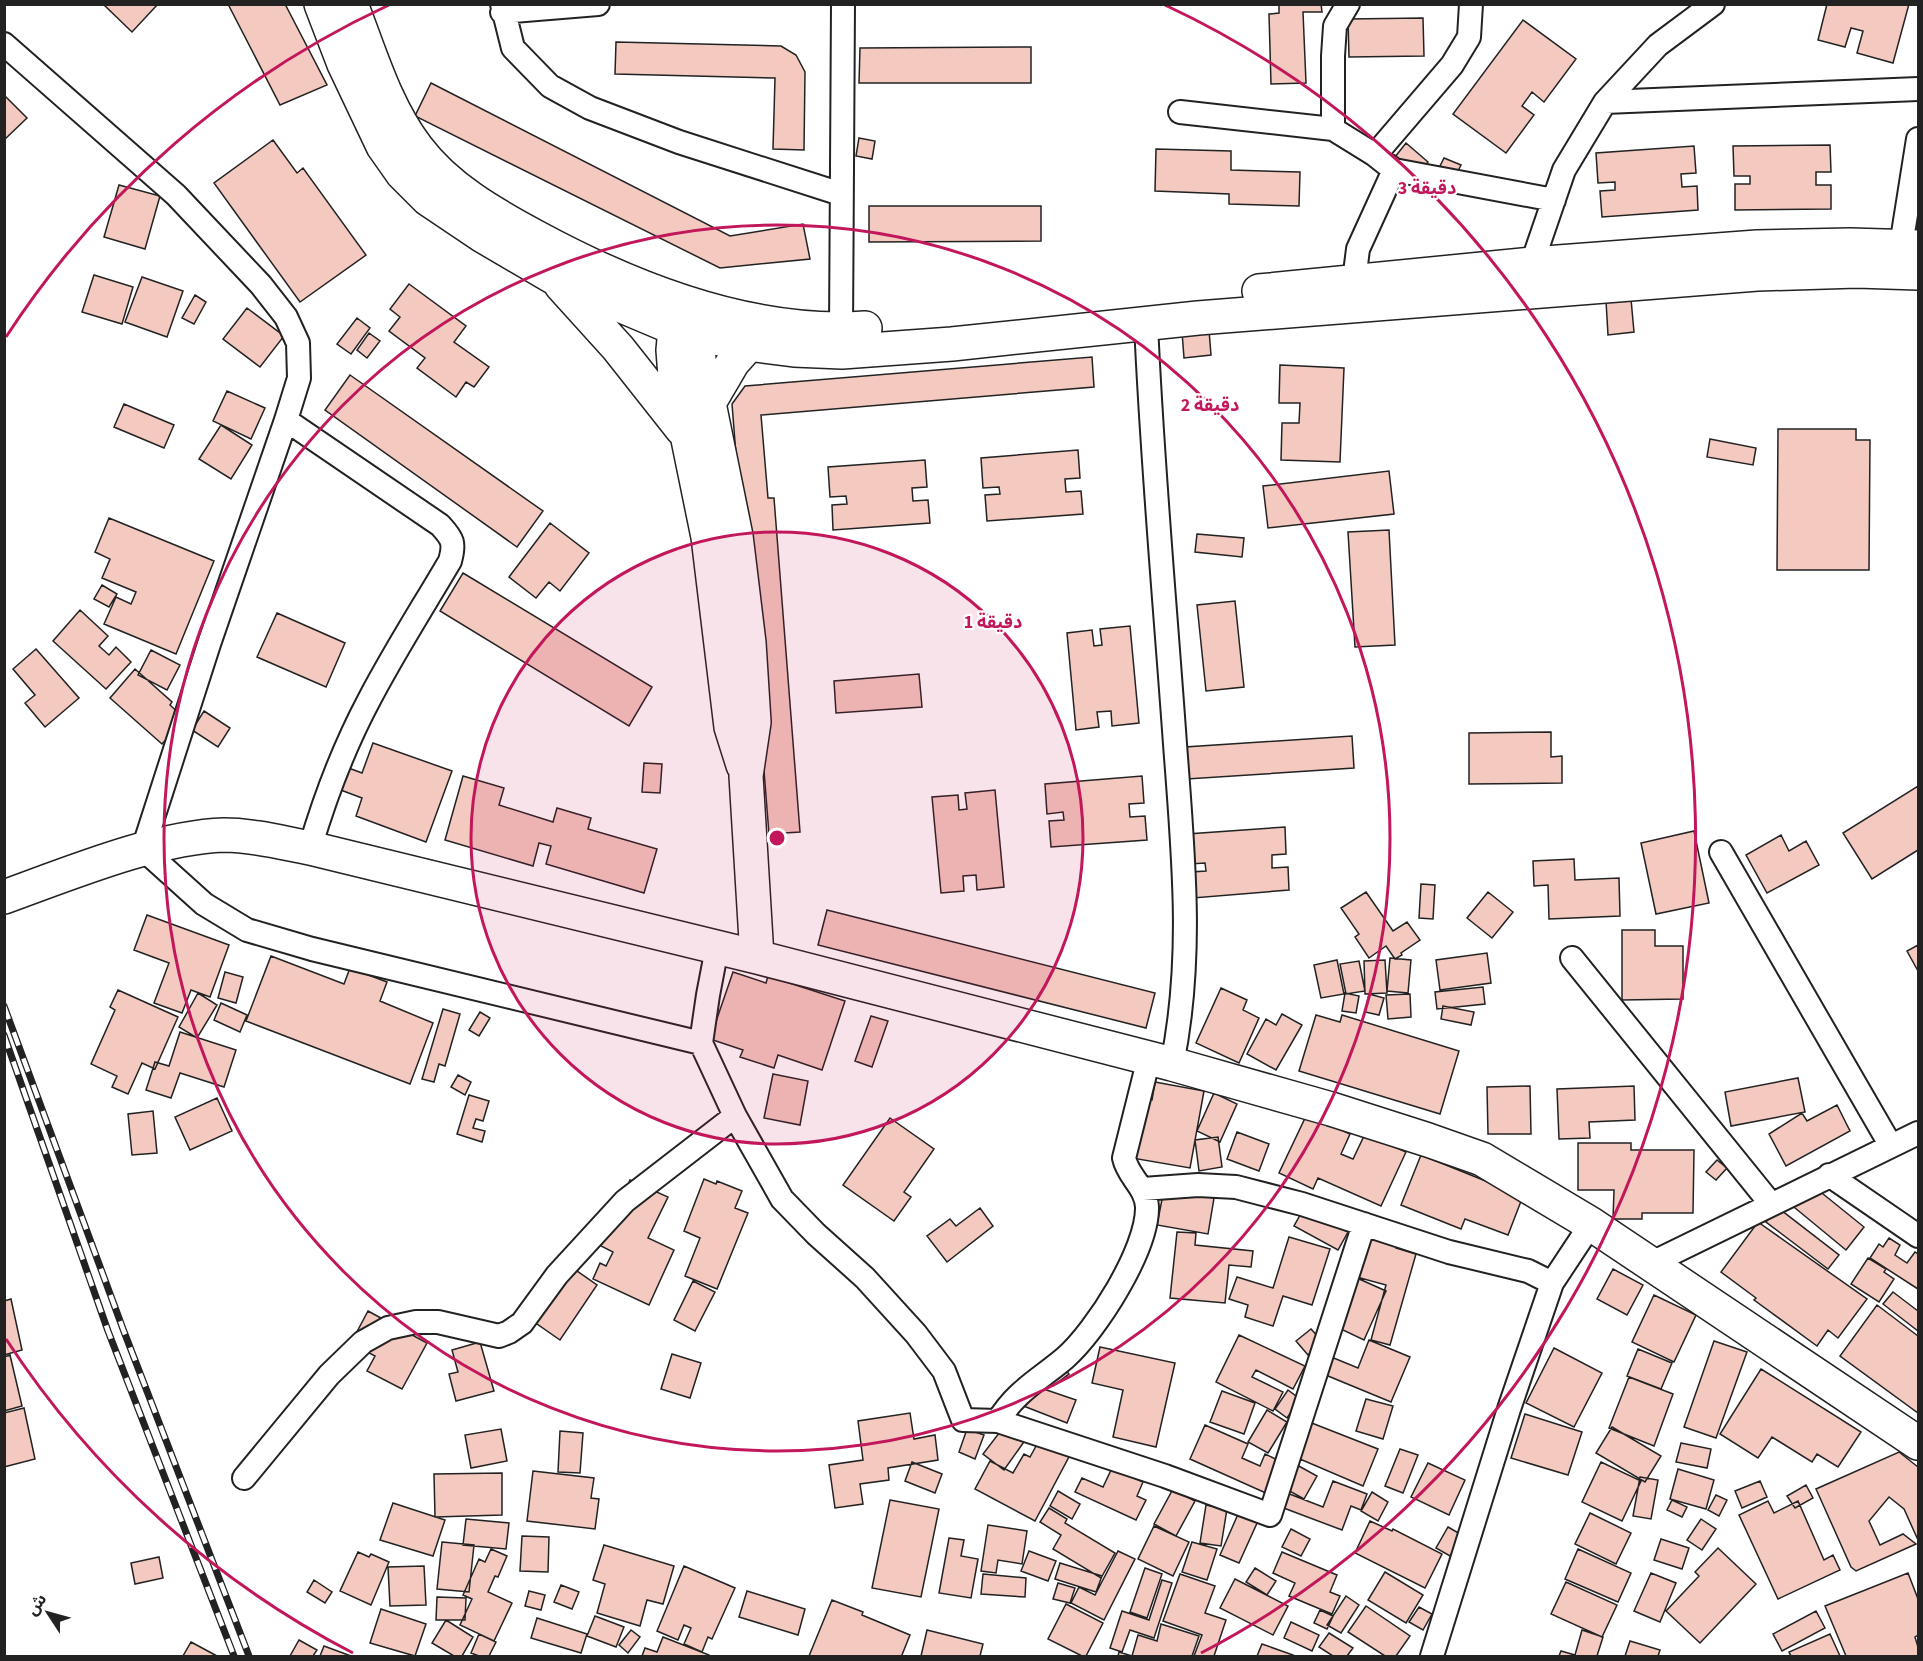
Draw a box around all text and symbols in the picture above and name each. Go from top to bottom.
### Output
text: 3 دقيقة [1398,176,1456,201]
text: 2 دقيقة [1181,393,1239,418]
text: 1 دقيقة [964,610,1022,635]
centre of rings [767,828,787,848]
north arrow [18,1583,78,1643]
text: ش [21,1589,52,1620]

